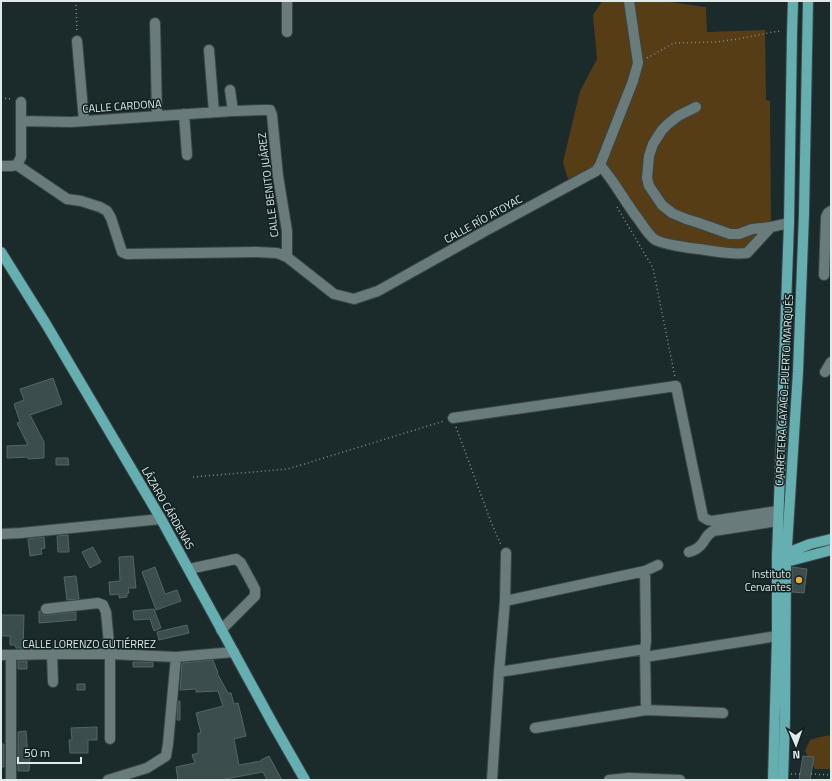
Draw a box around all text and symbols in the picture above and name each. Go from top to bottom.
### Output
street label: CALLE CARDONA [82,95,163,117]
street label: CALLE BENITO JUÁREZ [254,132,282,238]
street label: CALLE RÍO ATOYAC [441,191,525,247]
street label: CARRETERA CAYACO-PUERTO MARQUÉS [771,294,797,486]
street label: LÁZARO CÁRDENAS [138,464,198,552]
place label: Instituto Cervantes [745,566,791,595]
marker: Instituto Cervantes [794,575,804,585]
street label: CALLE LORENZO GUTIÉRREZ [22,636,156,652]
north arrow [776,725,816,765]
scale bar [18,739,81,765]
text: 50 m [24,743,50,762]
text: N [792,747,800,763]

